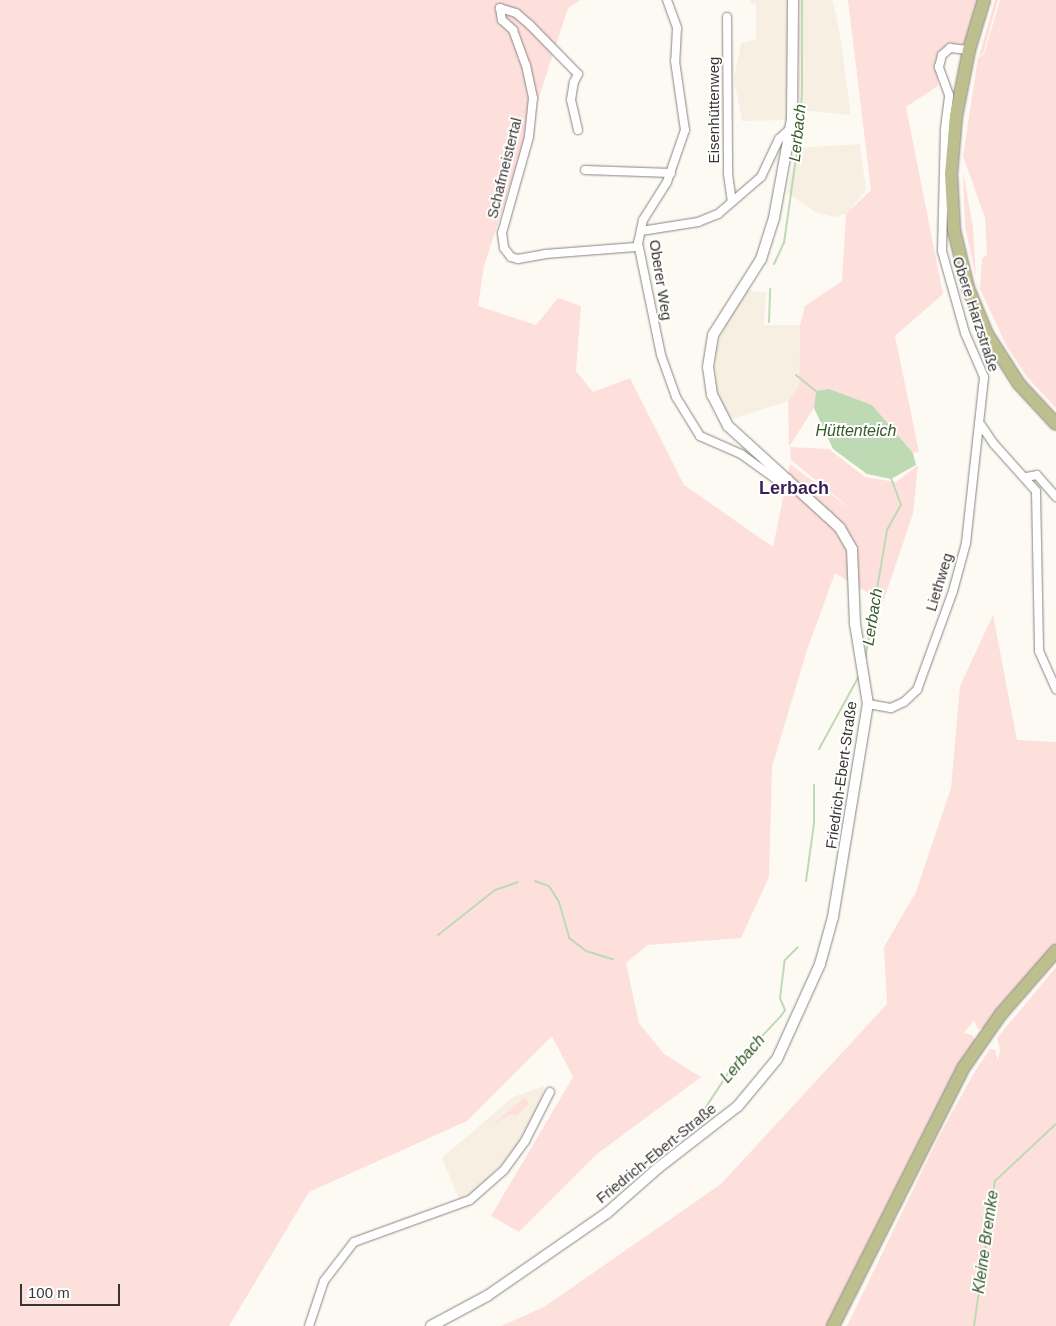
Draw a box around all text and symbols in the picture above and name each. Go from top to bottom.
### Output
street label: Eisenhüttenweg [705,57,723,163]
water label: Lerbach [785,103,811,163]
street label: Schafmeistertal [483,116,525,220]
street label: Oberer Weg [646,238,676,322]
street label: Obere Harzstraße [949,254,1003,374]
water label: Hüttenteich [816,421,896,441]
district label: Lerbach [759,477,829,499]
street label: Liethweg [922,551,956,613]
water label: Lerbach [859,587,887,647]
street label: Friedrich-Ebert-Straße [822,700,860,850]
water label: Lerbach [717,1031,769,1087]
street label: Friedrich-Ebert-Straße [592,1099,720,1207]
water label: Kleine Bremke [969,1189,1003,1295]
scale bar [22,1274,122,1306]
text: 100 m [28,1284,70,1301]

